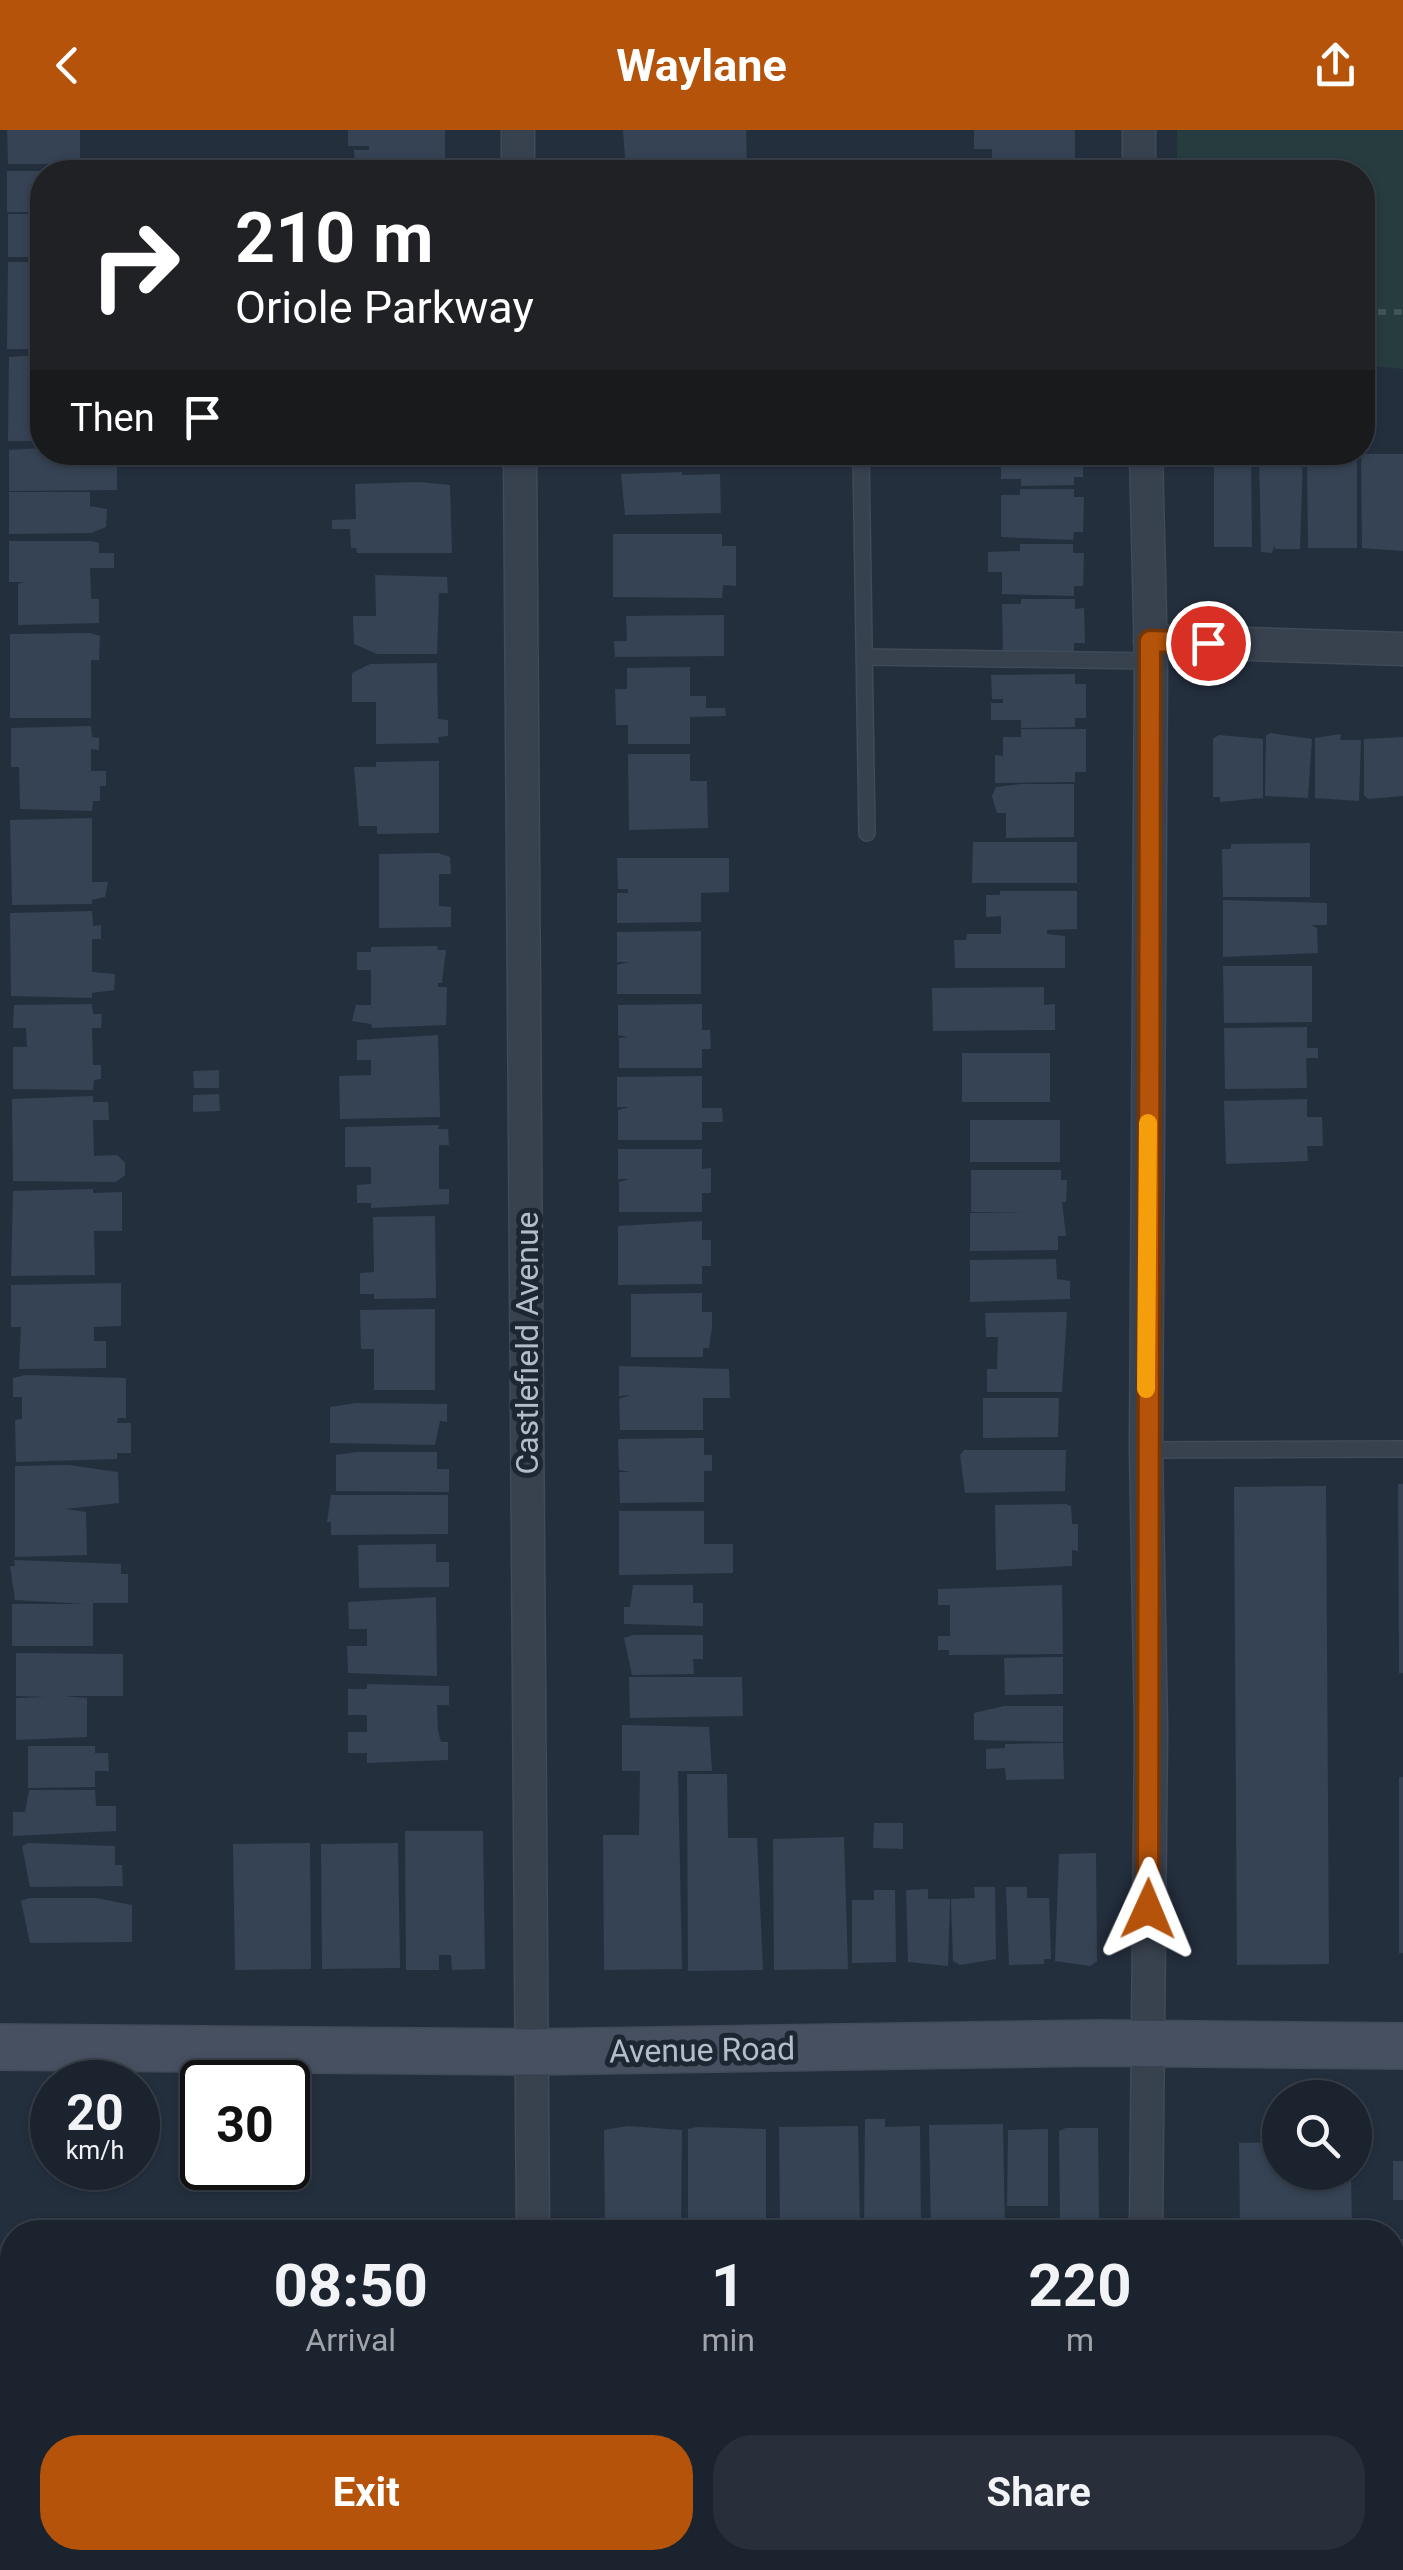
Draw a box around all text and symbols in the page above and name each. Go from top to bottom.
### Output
icon: back [40,38,95,93]
icon: share [1308,38,1363,93]
text: Waylane [616,39,787,92]
text: 210 m [235,197,434,279]
icon: right [70,200,200,330]
text: Oriole Parkway [235,281,534,334]
icon: arrive [175,390,230,445]
text: Then [70,396,155,440]
pin [1166,601,1251,686]
icon: arrive [1181,616,1236,671]
street label: Castlefield Avenue [508,1211,546,1475]
position arrow [1096,1857,1200,1961]
street label: Avenue Road [609,2029,795,2071]
speed limit sign: 30 [180,2060,310,2190]
map controls [1262,2080,1372,2190]
button: search [1262,2080,1372,2190]
text: 20 [66,2084,124,2142]
text: km/h [66,2136,124,2165]
text: 08:50 [273,2250,428,2321]
text: 1 [711,2250,745,2321]
text: 220 [1028,2250,1132,2321]
text: Arrival [305,2321,396,2359]
text: min [701,2321,755,2359]
text: m [1066,2321,1094,2359]
button: Exit [40,2435,693,2550]
button: Share [713,2435,1365,2550]

